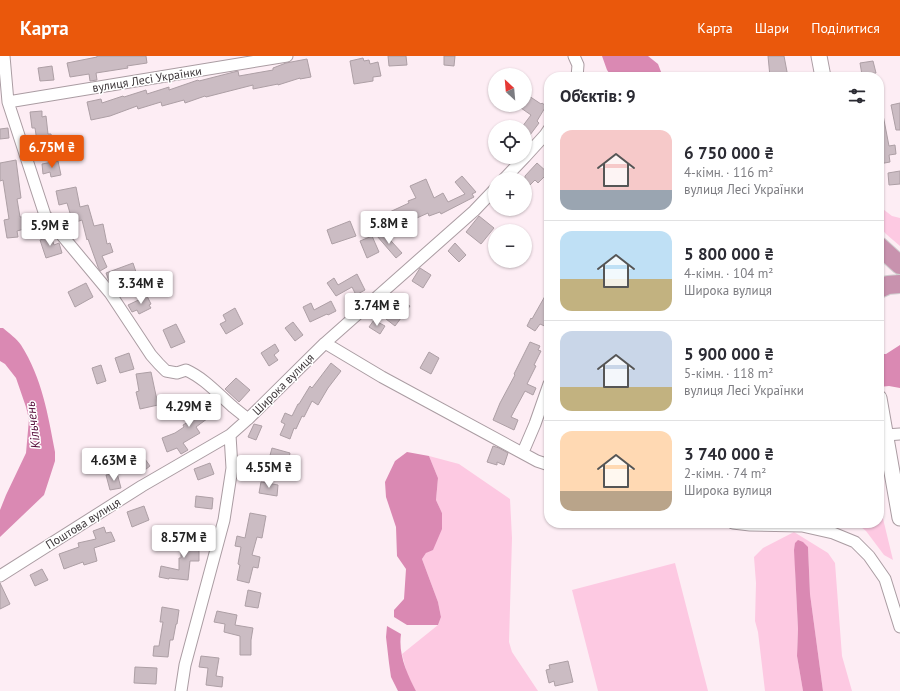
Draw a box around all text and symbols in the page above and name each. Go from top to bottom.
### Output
text: Карта [20,16,69,40]
text: Карта [697,19,733,37]
text: Шари [755,19,789,37]
text: Поділитися [811,19,880,37]
street label: вулиця Лесі Українки [91,63,203,95]
north arrow [488,68,532,112]
map controls [488,68,532,268]
text: Об’єктів: 9 [560,85,636,107]
icon: filters [846,85,868,107]
button: locate [488,120,532,164]
pin: 6.75M ₴ [15,135,89,169]
text: 6.75M ₴ [29,139,75,156]
text: 6 750 000 ₴ [684,142,774,164]
icon: home [592,146,640,194]
text: 4-кімн. · 116 m² [684,164,773,181]
button: + [488,172,532,216]
text: вулиця Лесі Українки [684,181,804,198]
pin: 5.8M ₴ [356,211,422,245]
pin: 5.9M ₴ [17,213,83,247]
text: 5.8M ₴ [369,215,409,232]
text: 5.9M ₴ [30,217,70,234]
button: − [488,224,532,268]
text: 5 800 000 ₴ [684,243,774,265]
icon: home [592,247,640,295]
text: 4-кімн. · 104 m² [684,265,773,282]
pin: 3.34M ₴ [104,271,178,305]
text: 3.34M ₴ [118,275,164,292]
text: Широка вулиця [684,282,772,299]
pin: 3.74M ₴ [340,293,414,327]
text: 3.74M ₴ [354,297,400,314]
text: 5 900 000 ₴ [684,343,774,365]
icon: home [592,347,640,395]
street label: Широка вулиця [249,350,317,418]
text: 5-кімн. · 118 m² [684,365,773,382]
text: вулиця Лесі Українки [684,382,804,399]
pin: 4.29M ₴ [152,394,226,428]
text: 4.29M ₴ [166,398,212,415]
water label: Кільчень [22,400,44,450]
text: 3 740 000 ₴ [684,443,774,465]
icon: home [592,447,640,495]
pin: 4.63M ₴ [77,448,151,482]
text: 4.63M ₴ [91,452,137,469]
pin: 4.55M ₴ [232,455,306,489]
text: 4.55M ₴ [246,459,292,476]
text: 2-кімн. · 74 m² [684,465,766,482]
text: Широка вулиця [684,482,772,499]
street label: Поштова вулиця [43,494,123,552]
pin: 8.57M ₴ [147,525,221,559]
text: 8.57M ₴ [161,529,207,546]

